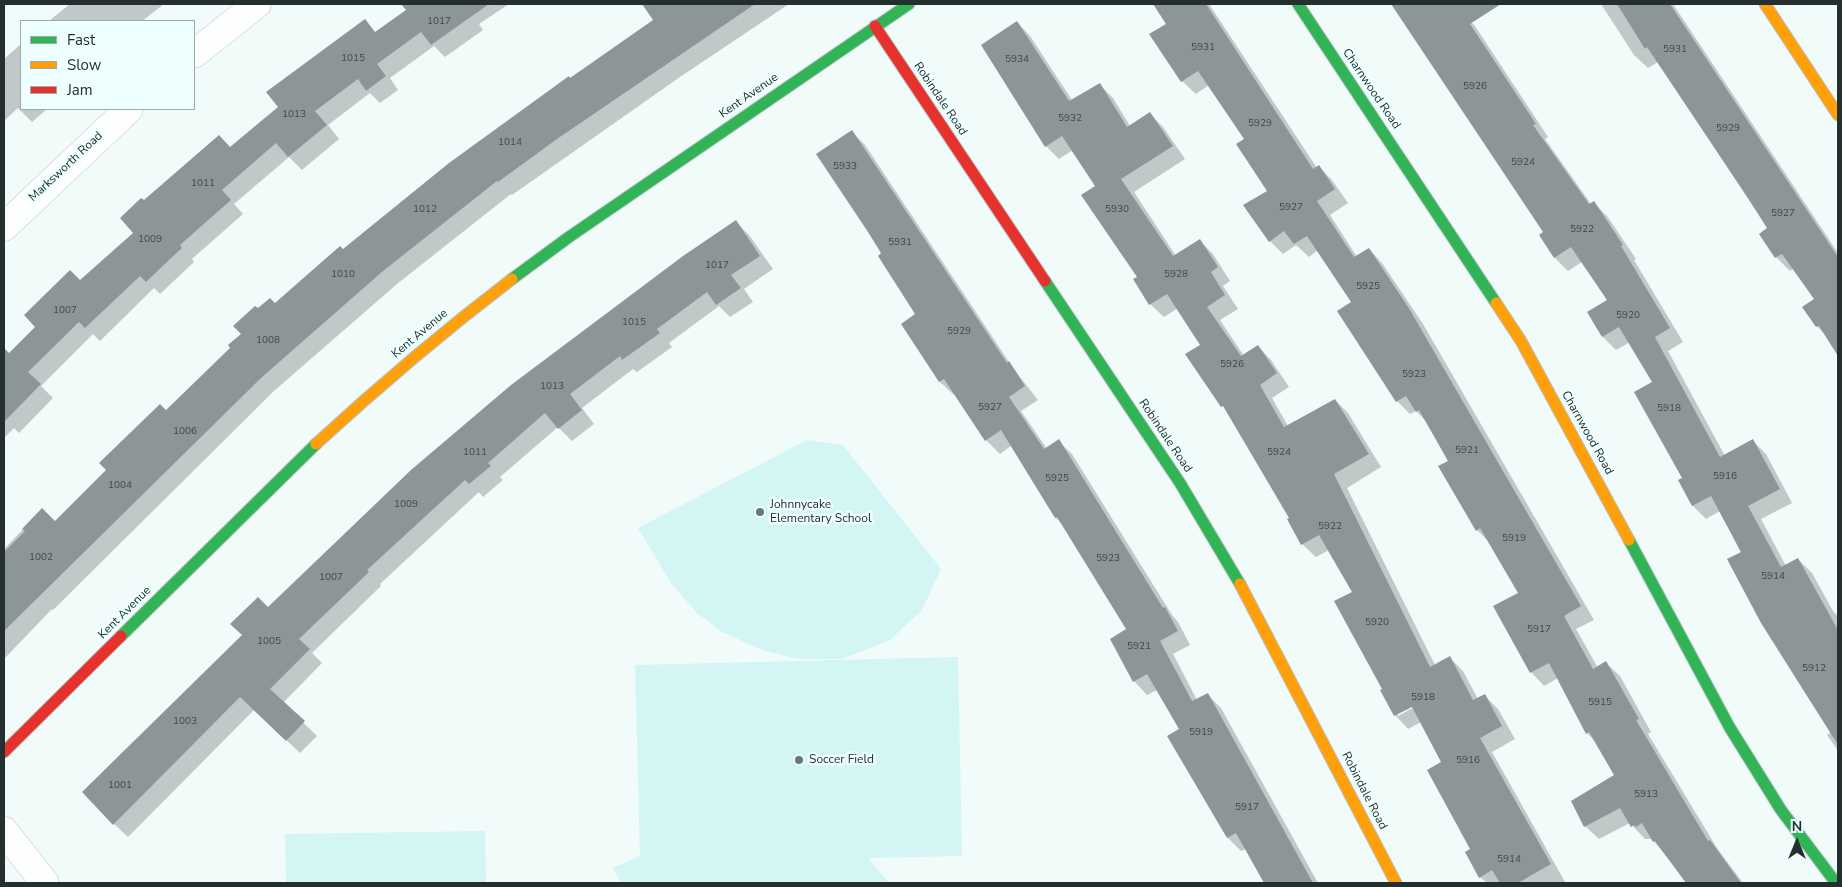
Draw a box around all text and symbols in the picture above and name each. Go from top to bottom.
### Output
house number: 1017 [427,16,451,28]
legend [20,20,195,110]
text: Fast [67,30,95,50]
house number: 5931 [1191,42,1215,54]
house number: 5931 [1663,44,1687,56]
street label: Charnwood Road [1339,46,1403,132]
house number: 1015 [341,53,365,65]
house number: 5934 [1005,54,1029,66]
text: Slow [67,55,101,75]
street label: Robindale Road [910,60,970,138]
street label: Kent Avenue [717,70,781,122]
text: Jam [67,80,93,100]
house number: 5926 [1463,81,1487,93]
house number: 1013 [282,109,306,121]
house number: 5932 [1058,113,1082,125]
house number: 5929 [1248,118,1272,130]
house number: 5929 [1716,123,1740,135]
street label: Marksworth Road [26,129,106,205]
house number: 1014 [498,137,522,149]
house number: 5924 [1511,157,1535,169]
house number: 5933 [833,161,857,173]
house number: 1011 [191,178,215,190]
house number: 5927 [1279,202,1303,214]
house number: 1012 [413,204,437,216]
house number: 5930 [1105,204,1129,216]
house number: 5927 [1771,208,1795,220]
house number: 5922 [1570,224,1594,236]
house number: 1009 [138,234,162,246]
house number: 5931 [888,237,912,249]
house number: 1017 [705,260,729,272]
house number: 1010 [331,269,355,281]
house number: 5928 [1164,269,1188,281]
house number: 5925 [1356,281,1380,293]
house number: 1007 [53,305,77,317]
street label: Kent Avenue [389,306,451,362]
house number: 5920 [1616,310,1640,322]
house number: 1015 [622,317,646,329]
house number: 5929 [947,326,971,338]
house number: 1008 [256,335,280,347]
house number: 5926 [1220,359,1244,371]
house number: 5923 [1402,369,1426,381]
house number: 1013 [540,381,564,393]
street label: Charnwood Road [1558,389,1616,477]
street label: Robindale Road [1135,397,1195,475]
house number: 5927 [978,402,1002,414]
house number: 5918 [1657,403,1681,415]
house number: 1006 [173,426,197,438]
house number: 5921 [1455,445,1479,457]
house number: 1011 [463,447,487,459]
house number: 5924 [1267,447,1291,459]
house number: 5916 [1713,471,1737,483]
house number: 5925 [1045,473,1069,485]
house number: 1004 [108,480,132,492]
place label: Johnnycake Elementary School [770,498,871,526]
house number: 1009 [394,499,418,511]
marker: Johnnycake Elementary School [754,506,766,518]
house number: 5922 [1318,521,1342,533]
house number: 5919 [1502,533,1526,545]
house number: 1002 [29,552,53,564]
house number: 5923 [1096,553,1120,565]
house number: 5914 [1761,571,1785,583]
house number: 1007 [319,572,343,584]
street label: Kent Avenue [96,584,154,642]
house number: 5920 [1365,617,1389,629]
house number: 5917 [1527,624,1551,636]
house number: 1005 [257,636,281,648]
house number: 5921 [1127,641,1151,653]
house number: 5912 [1802,663,1826,675]
house number: 5918 [1411,692,1435,704]
house number: 5915 [1588,697,1612,709]
house number: 1003 [173,716,197,728]
house number: 5919 [1189,727,1213,739]
street label: Robindale Road [1338,750,1390,832]
place label: Soccer Field [809,753,874,767]
marker: Soccer Field [793,754,805,766]
house number: 5916 [1456,755,1480,767]
house number: 1001 [108,780,132,792]
house number: 5913 [1634,789,1658,801]
house number: 5917 [1235,802,1259,814]
north arrow [1772,817,1822,867]
text: N [1792,817,1802,836]
house number: 5914 [1497,854,1521,866]

